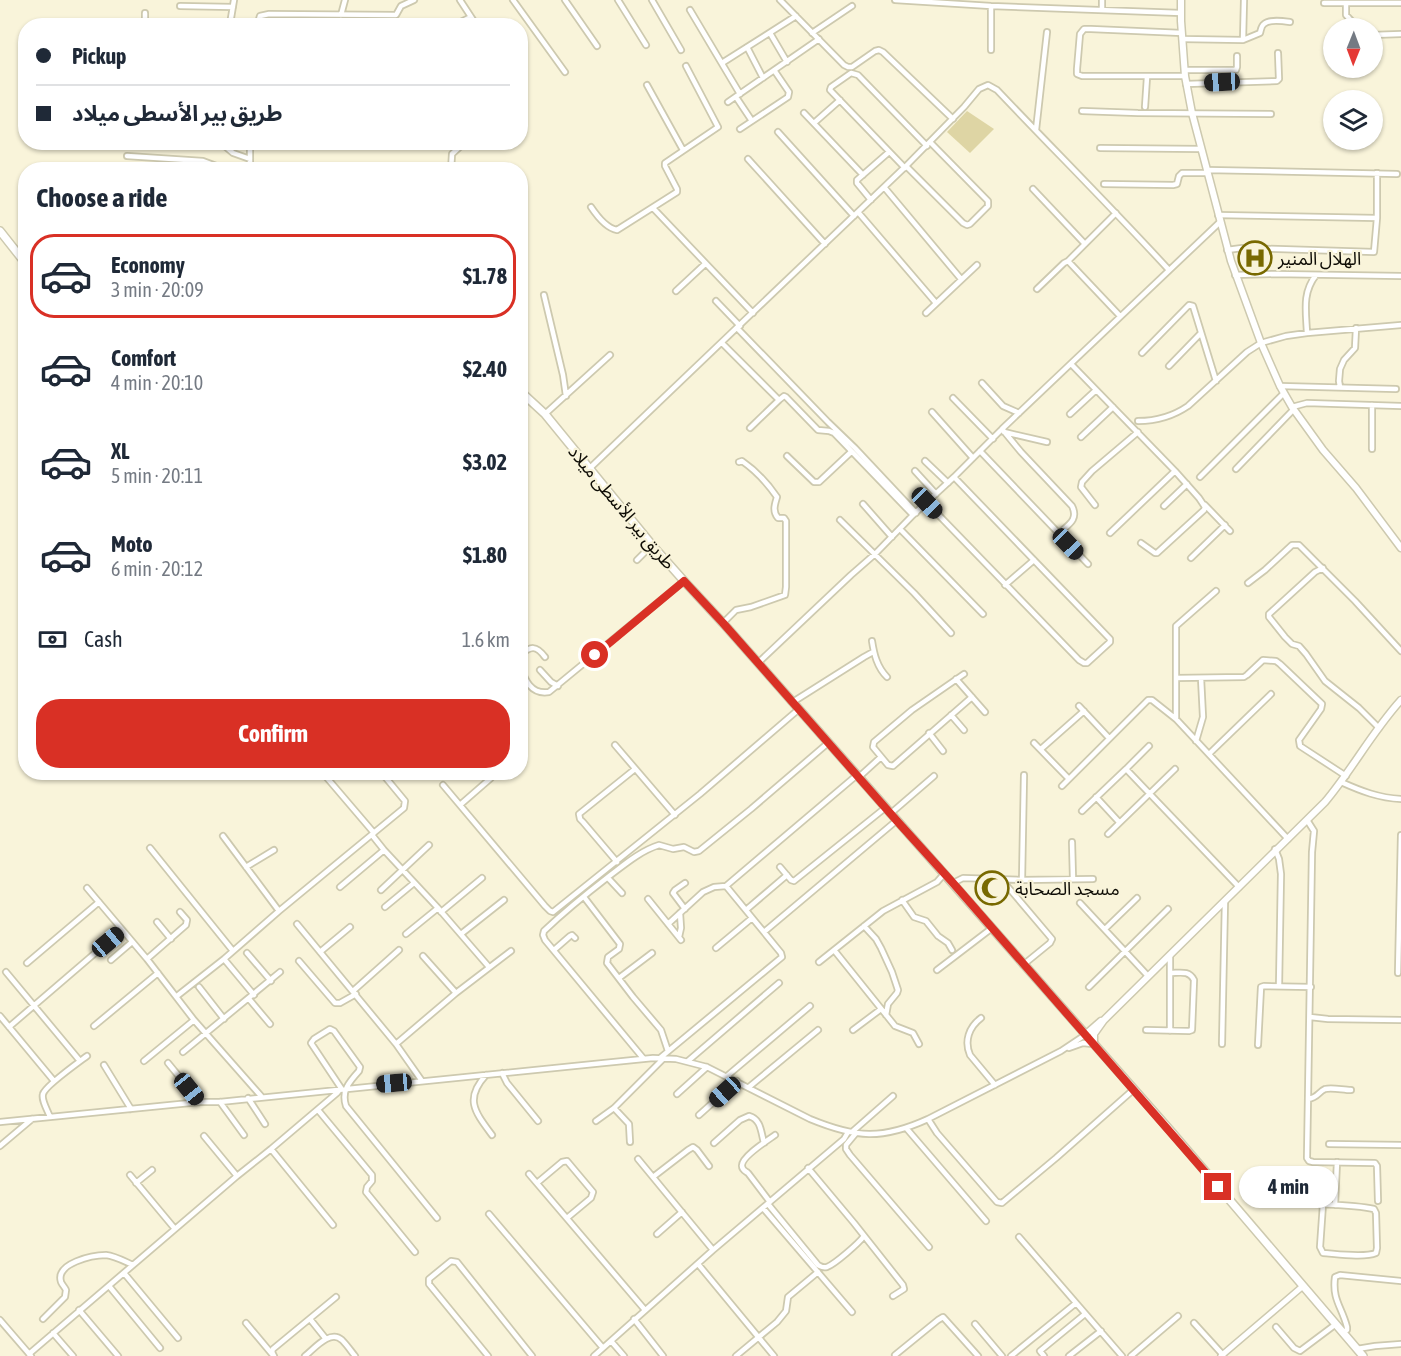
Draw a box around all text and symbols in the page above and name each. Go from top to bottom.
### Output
north arrow [1323,18,1383,78]
map controls [1323,18,1383,150]
text: Pickup [72,43,127,69]
car [1204,72,1240,92]
button: layers [1323,90,1383,150]
text: طريق بير الأسطى ميلاد [72,100,282,126]
text: Choose a ride [36,182,168,213]
hospital icon: الهلال المنير [1237,240,1273,276]
place label: الهلال المنير [1277,248,1361,270]
icon: car [39,249,93,303]
text: Economy [111,252,185,278]
text: $1.78 [463,263,507,289]
text: 3 min · 20:09 [111,278,204,301]
icon: car [39,342,93,396]
text: Comfort [111,345,176,371]
text: $2.40 [463,356,507,382]
text: 4 min · 20:10 [111,371,203,394]
icon: car [39,435,93,489]
text: XL [111,438,129,464]
street label: طريق بير الأسطى ميلاد [563,441,680,574]
text: $3.02 [463,449,507,475]
text: 5 min · 20:11 [111,464,203,487]
car [908,484,946,522]
car [1049,525,1087,563]
icon: car [39,528,93,582]
text: Moto [111,531,153,557]
text: $1.80 [463,542,507,568]
text: 6 min · 20:12 [111,557,203,580]
icon: cash [36,623,69,656]
text: Cash [84,626,123,652]
text: 1.6 km [462,628,510,651]
route start [581,641,608,668]
button: Confirm [36,699,510,768]
mosque icon: مسجد الصحابة [974,870,1010,906]
place label: مسجد الصحابة [1015,878,1120,899]
car [88,924,128,960]
car [171,1069,207,1109]
car [375,1072,413,1094]
car [706,1073,744,1111]
callout: 4 min [1239,1166,1338,1208]
route end [1204,1173,1231,1200]
text: 4 min [1268,1175,1309,1198]

